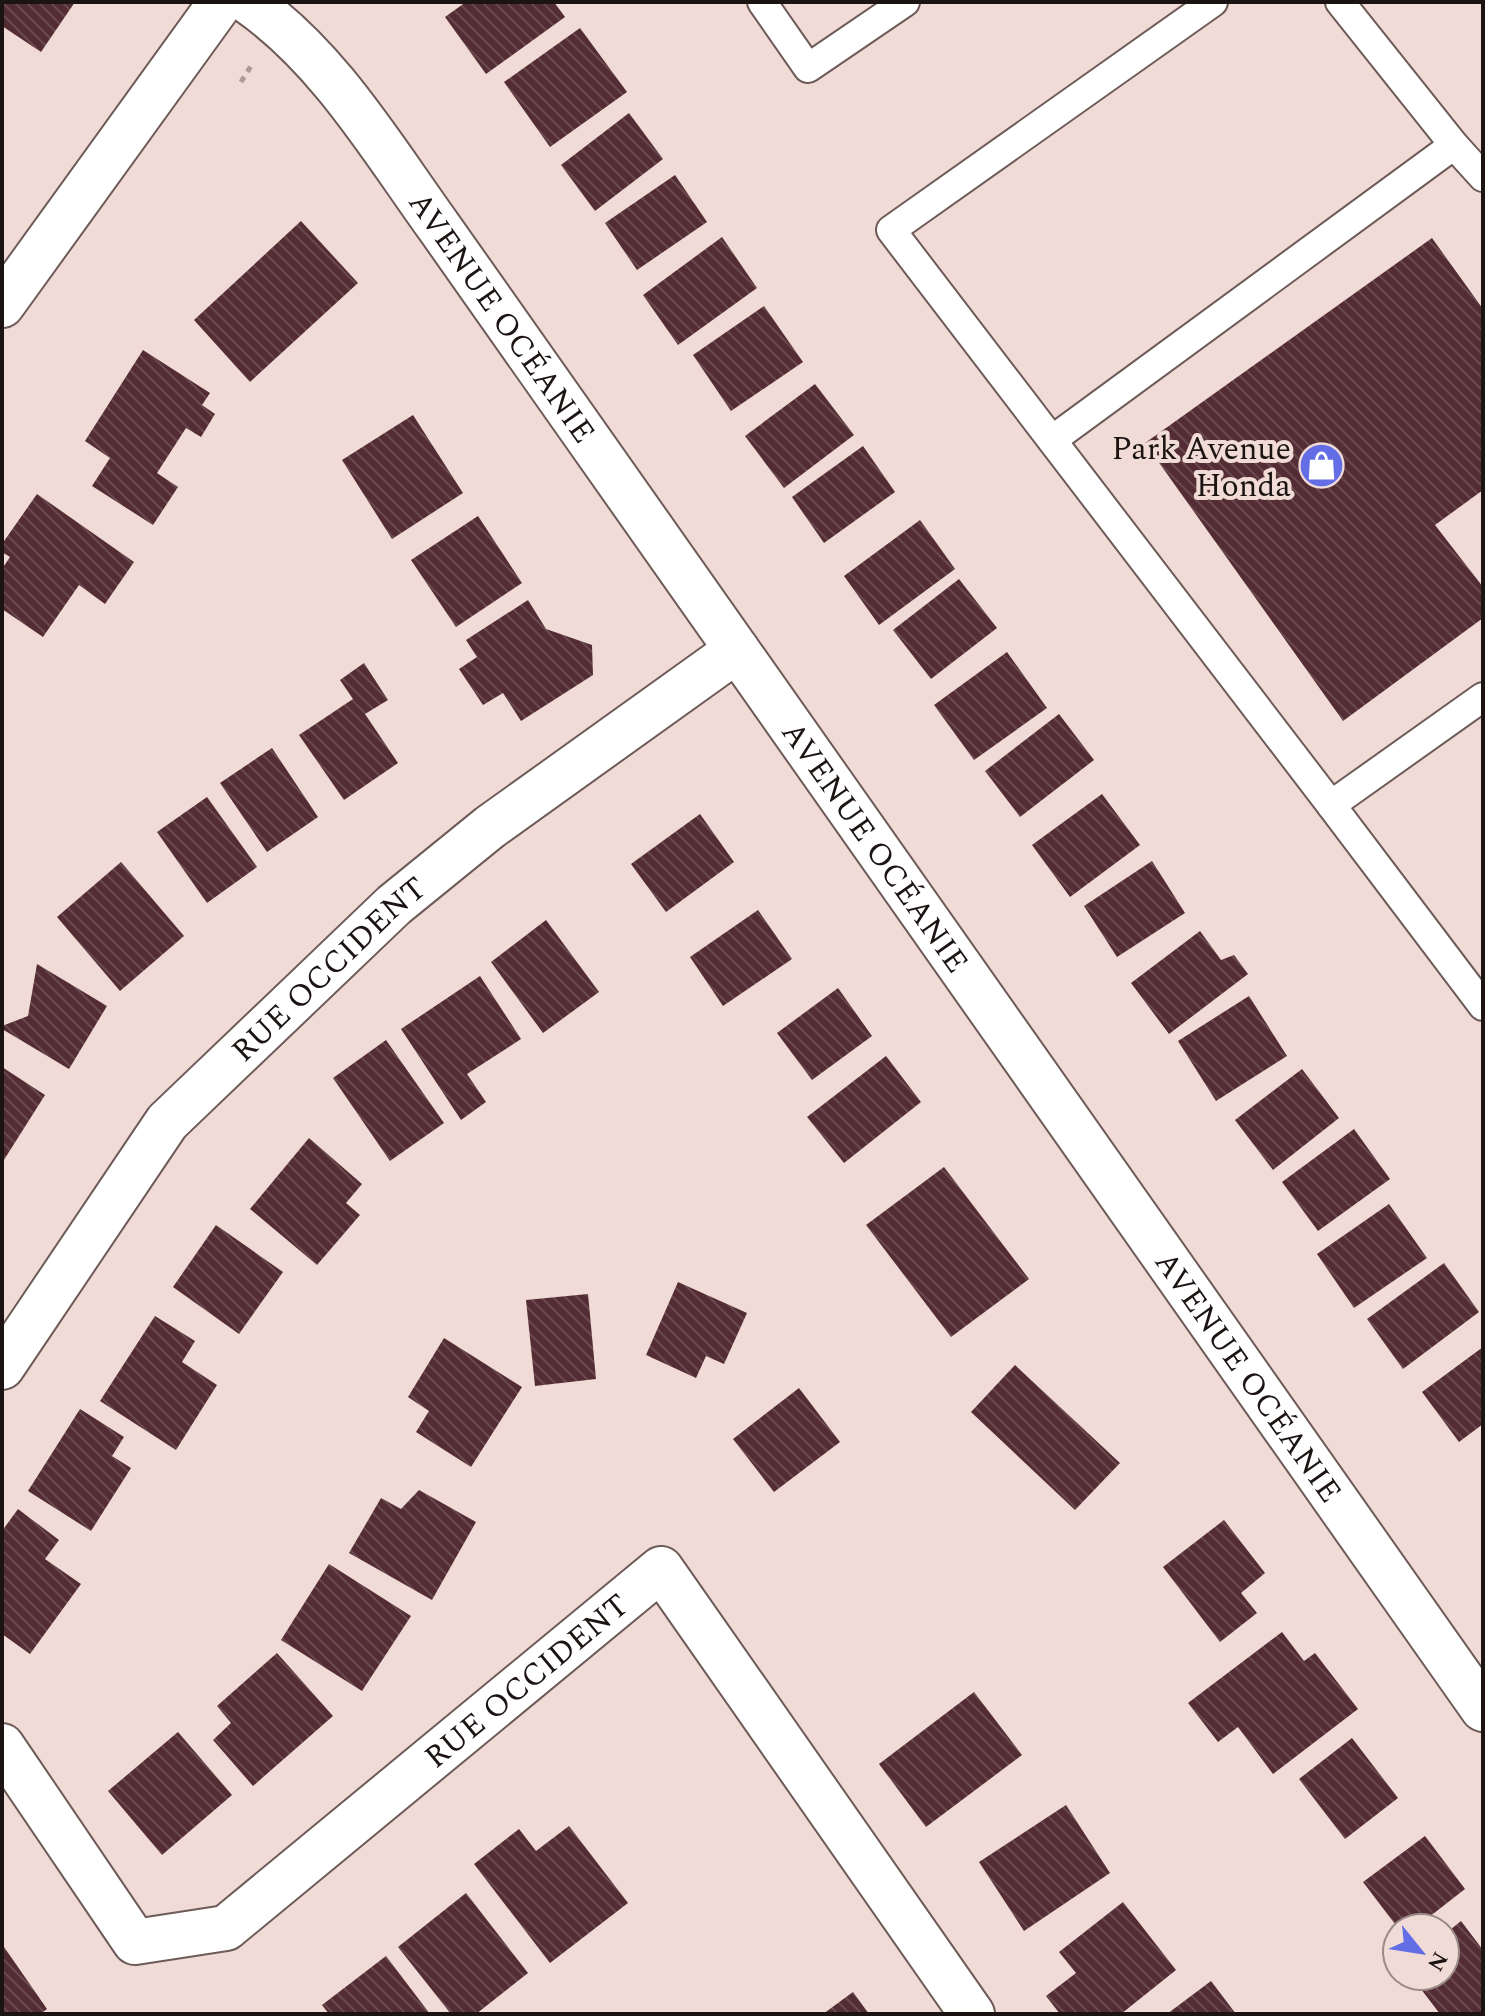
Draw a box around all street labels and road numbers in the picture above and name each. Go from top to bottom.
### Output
street label: AVENUE OCÉANIE [395,182,607,454]
street label: AVENUE OCÉANIE [768,711,980,984]
street label: RUE OCCIDENT [220,865,438,1074]
street label: AVENUE OCÉANIE [1141,1241,1353,1513]
street label: RUE OCCIDENT [414,1582,640,1781]

